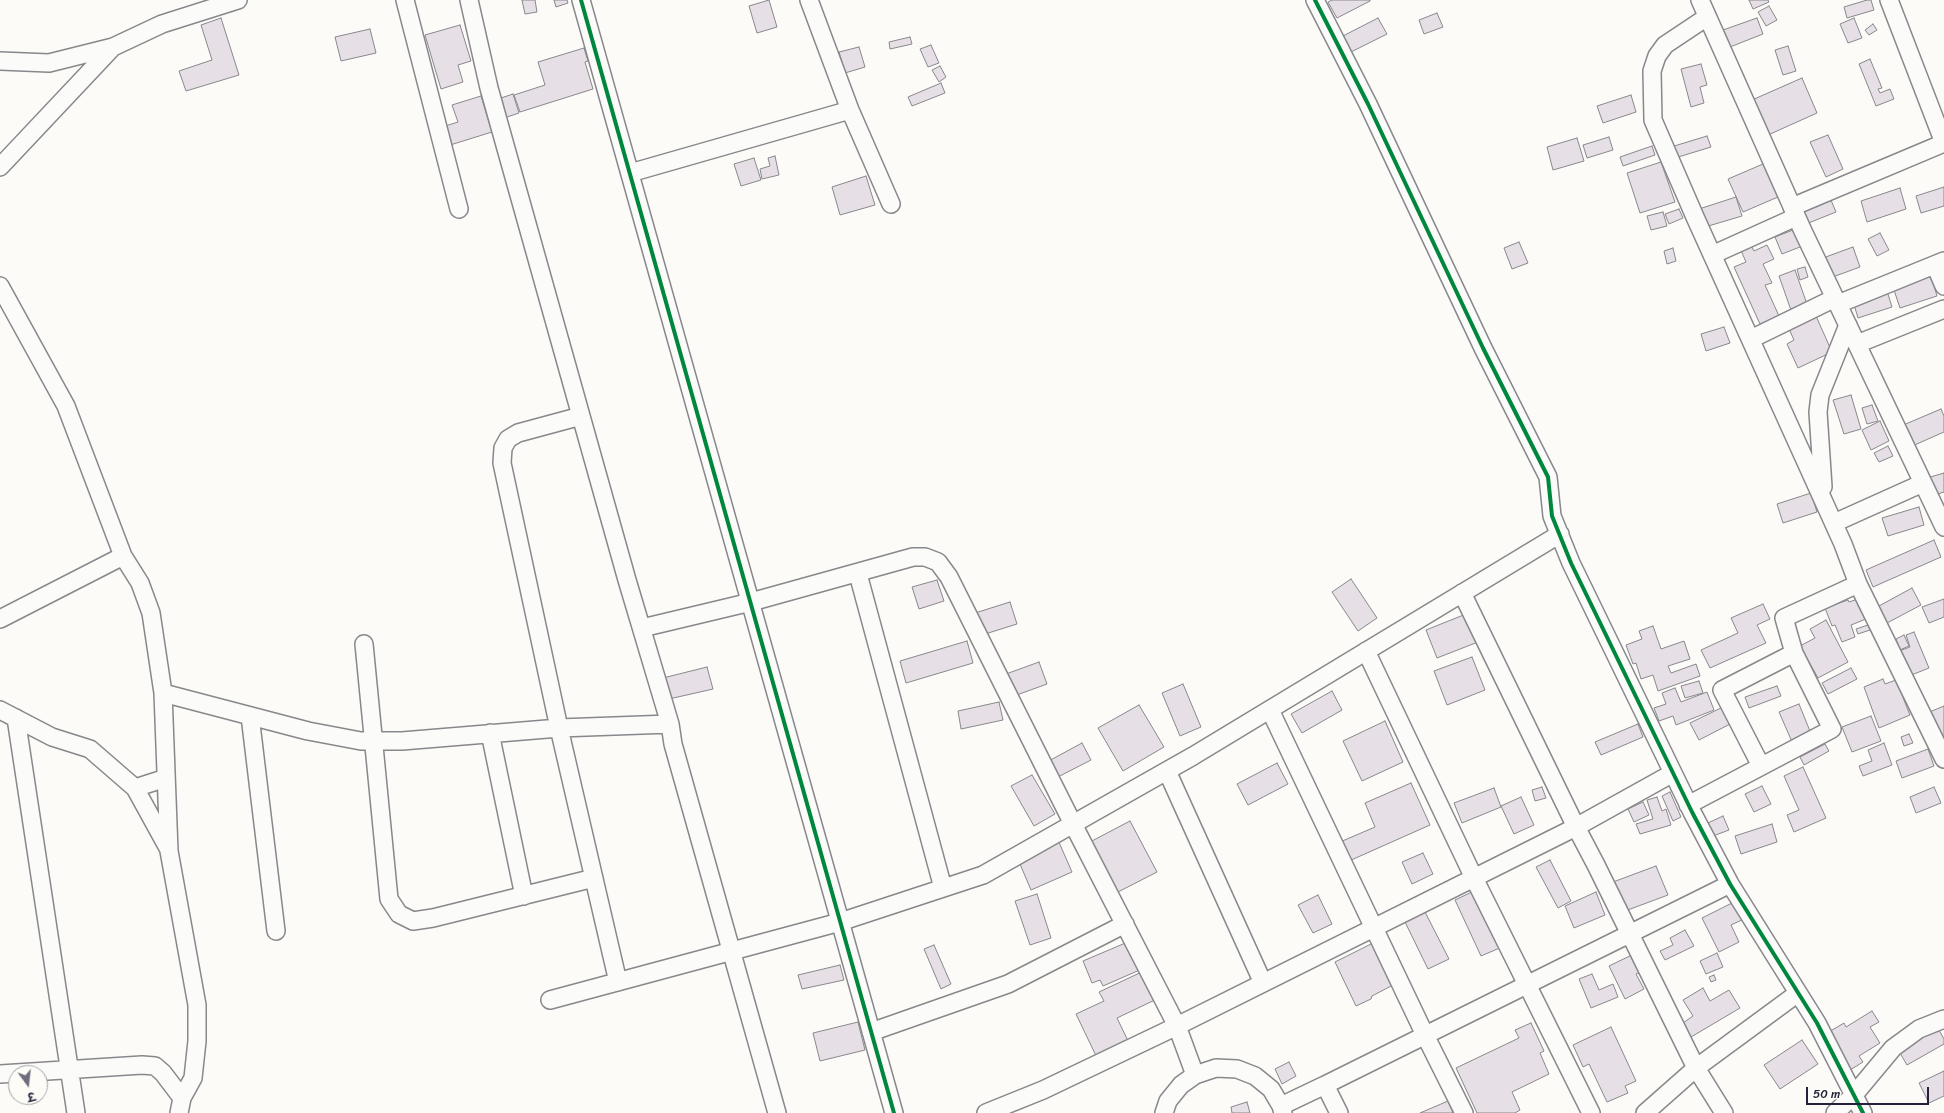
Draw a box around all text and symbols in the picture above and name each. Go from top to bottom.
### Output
north arrow [8,1065,48,1105]
scale bar [1808,1079,1931,1105]
text: 50 m [1813,1083,1840,1105]
text: उ [25,1086,37,1106]

